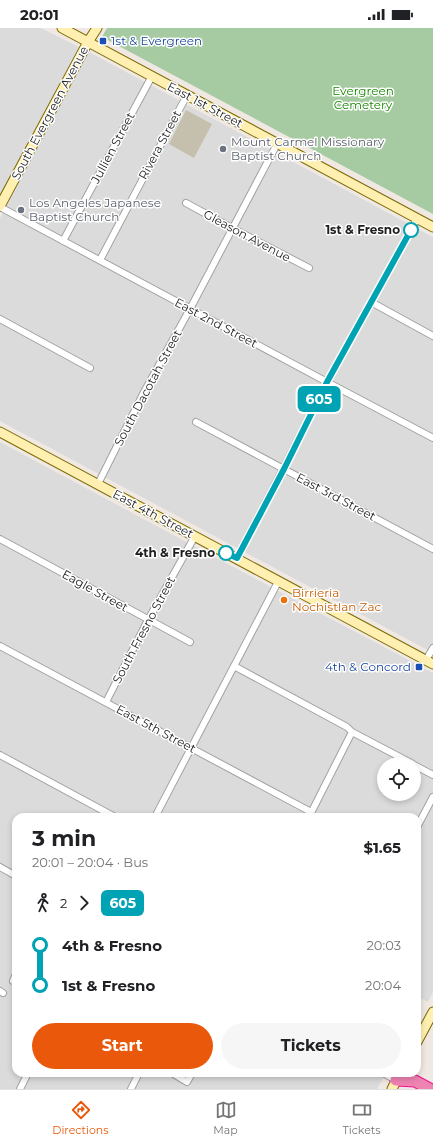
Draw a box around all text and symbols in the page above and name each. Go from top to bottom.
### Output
text: 20:01 [20,5,59,24]
place label: 1st & Evergreen [111,33,202,48]
marker: 1st & Evergreen [98,36,108,46]
street label: South Evergreen Avenue [8,43,91,182]
street label: East 1st Street [165,78,246,131]
park label: Evergreen Cemetery [332,83,394,112]
street label: Rivera Street [135,107,184,182]
street label: Jullien Street [87,109,138,187]
place label: Mount Carmel Missionary Baptist Church [231,134,385,163]
marker: Mount Carmel Missionary Baptist Church [218,144,228,154]
place label: Los Angeles Japanese Baptist Church [29,195,161,224]
marker: Los Angeles Japanese Baptist Church [16,205,26,215]
street label: Gleason Avenue [201,206,293,265]
place label: 1st & Fresno [325,222,400,237]
marker: 1st & Fresno [403,222,419,238]
street label: East 2nd Street [172,294,260,351]
street label: South Dacotah Street [111,327,185,448]
line badge: 605 [296,386,342,412]
text: 605 [306,390,332,408]
street label: East 3rd Street [294,469,379,524]
street label: East 4th Street [110,486,196,541]
place label: 4th & Fresno [135,545,215,560]
marker: 4th & Fresno [218,545,234,561]
street label: Eagle Street [60,566,131,615]
street label: South Fresno Street [109,573,178,686]
place label: Birrieria Nochistlan Zac [292,585,381,614]
marker: Birrieria Nochistlan Zac [279,595,289,605]
place label: 4th & Concord [325,659,411,674]
marker: 4th & Concord [414,662,424,672]
street label: East 5th Street [114,701,199,756]
map controls [377,757,421,801]
button: locate [377,757,421,801]
text: 3 min [32,825,96,852]
text: $1.65 [363,838,401,857]
text: 20:01 – 20:04 · Bus [32,854,148,870]
icon: walk [32,892,54,914]
icon: forward [73,892,95,914]
text: 605 [109,894,136,912]
text: 2 [60,895,67,911]
text: 4th & Fresno [62,936,162,955]
text: 20:03 [366,937,401,953]
text: 1st & Fresno [62,976,155,995]
text: 20:04 [365,977,401,993]
button: Start [32,1023,213,1069]
button: Tickets [221,1023,401,1069]
tab: Directions [52,1099,109,1137]
tab: Map [213,1099,238,1137]
tab: Tickets [342,1099,381,1137]

